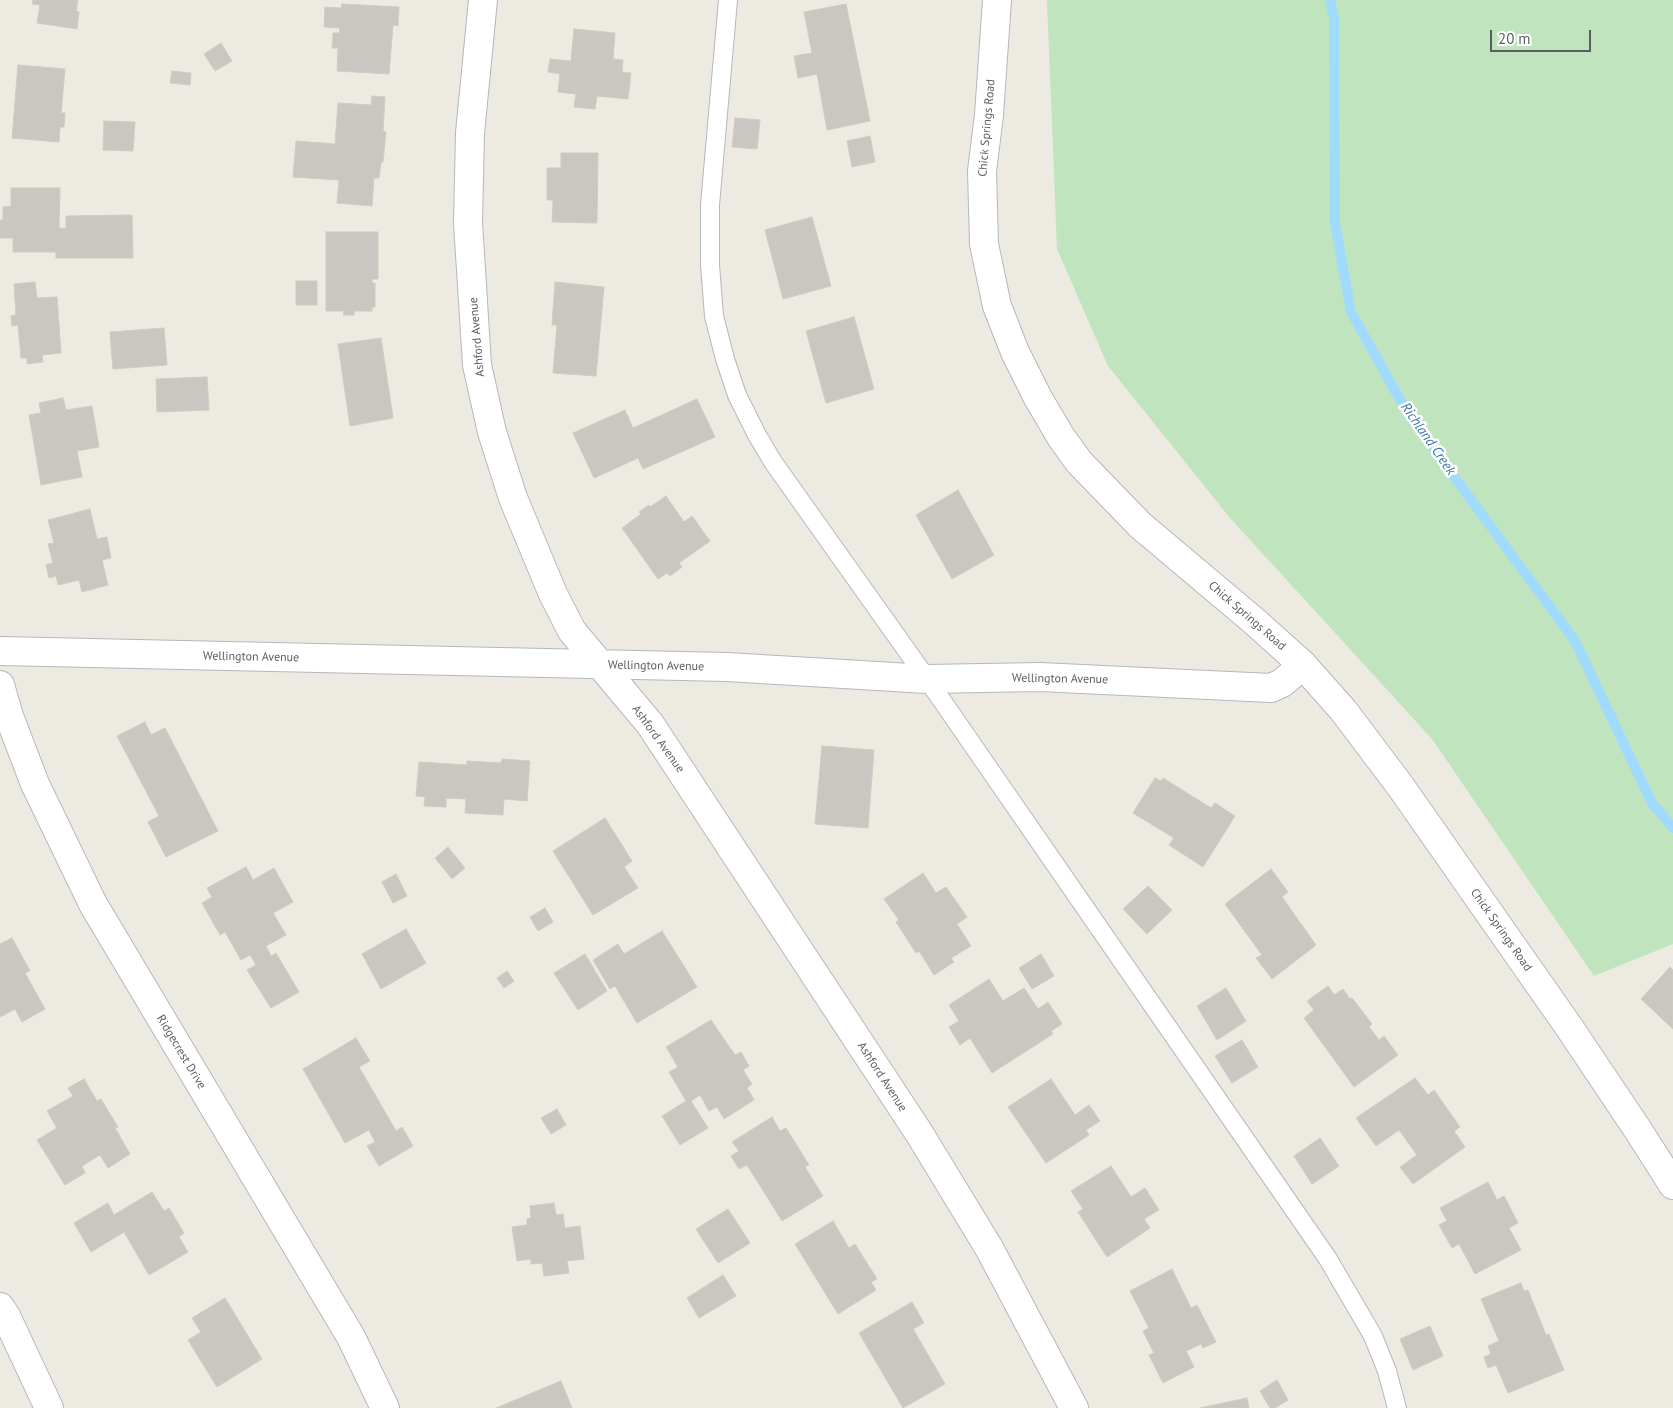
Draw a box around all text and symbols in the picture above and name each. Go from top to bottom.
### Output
scale bar [1493,20,1594,52]
text: 20 m [1498,29,1531,48]
street label: Chick Springs Road [976,79,998,177]
street label: Ashford Avenue [466,297,488,377]
water label: Richland Creek [1397,400,1459,478]
street label: Chick Springs Road [1205,578,1289,654]
street label: Wellington Avenue [203,649,299,665]
street label: Wellington Avenue [608,658,704,674]
street label: Wellington Avenue [1012,671,1108,687]
street label: Ashford Avenue [629,702,687,776]
street label: Chick Springs Road [1467,886,1535,974]
street label: Ridgecrest Drive [153,1012,209,1092]
street label: Ashford Avenue [854,1040,910,1114]

